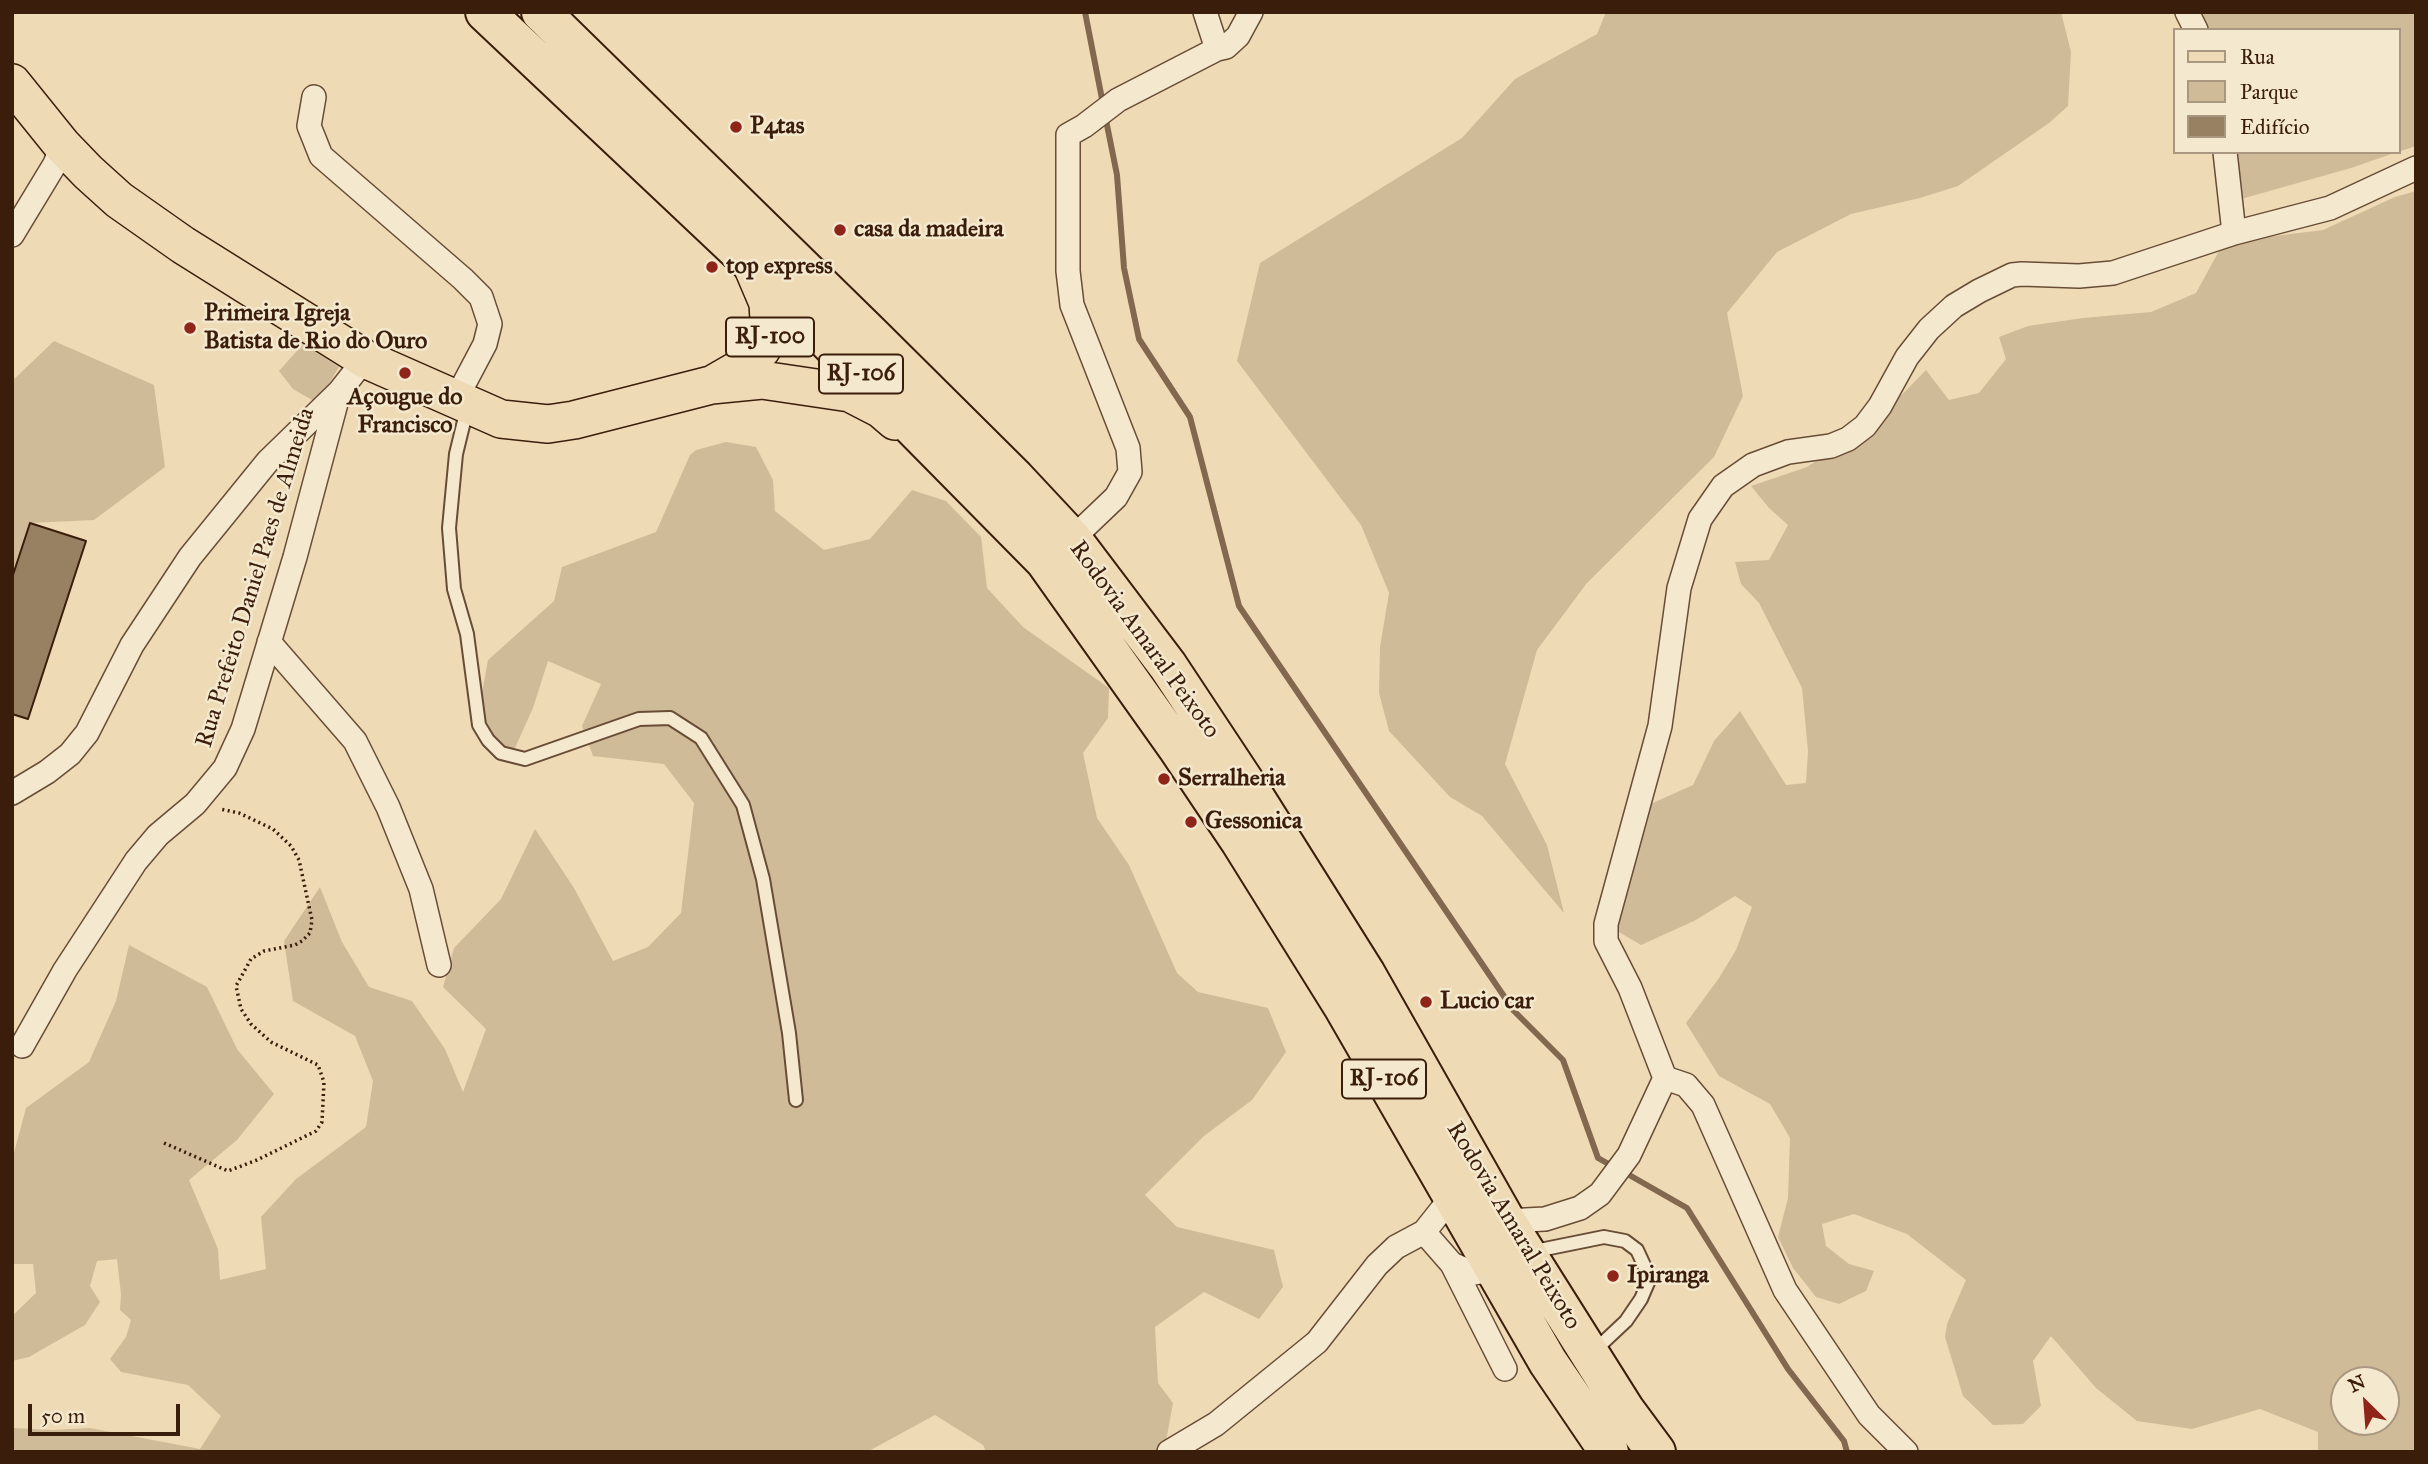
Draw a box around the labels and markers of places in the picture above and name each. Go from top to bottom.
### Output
place label: P4tas [750,113,804,141]
marker: P4tas [728,119,744,135]
place label: casa da madeira [854,216,1004,244]
marker: casa da madeira [832,222,848,238]
place label: top express [726,253,833,281]
marker: top express [704,259,720,275]
place label: Primeira Igreja Batista de Rio do Ouro [204,300,427,356]
marker: Primeira Igreja Batista de Rio do Ouro [182,320,198,336]
marker: Açougue do Francisco [397,365,413,381]
place label: Açougue do Francisco [348,384,462,440]
place label: Serralheria [1178,765,1285,793]
marker: Serralheria [1156,771,1172,787]
place label: Gessonica [1205,808,1302,836]
marker: Gessonica [1183,814,1199,830]
place label: Lucio car [1440,988,1534,1016]
marker: Lucio car [1418,994,1434,1010]
place label: Ipiranga [1627,1262,1709,1290]
marker: Ipiranga [1605,1268,1621,1284]

